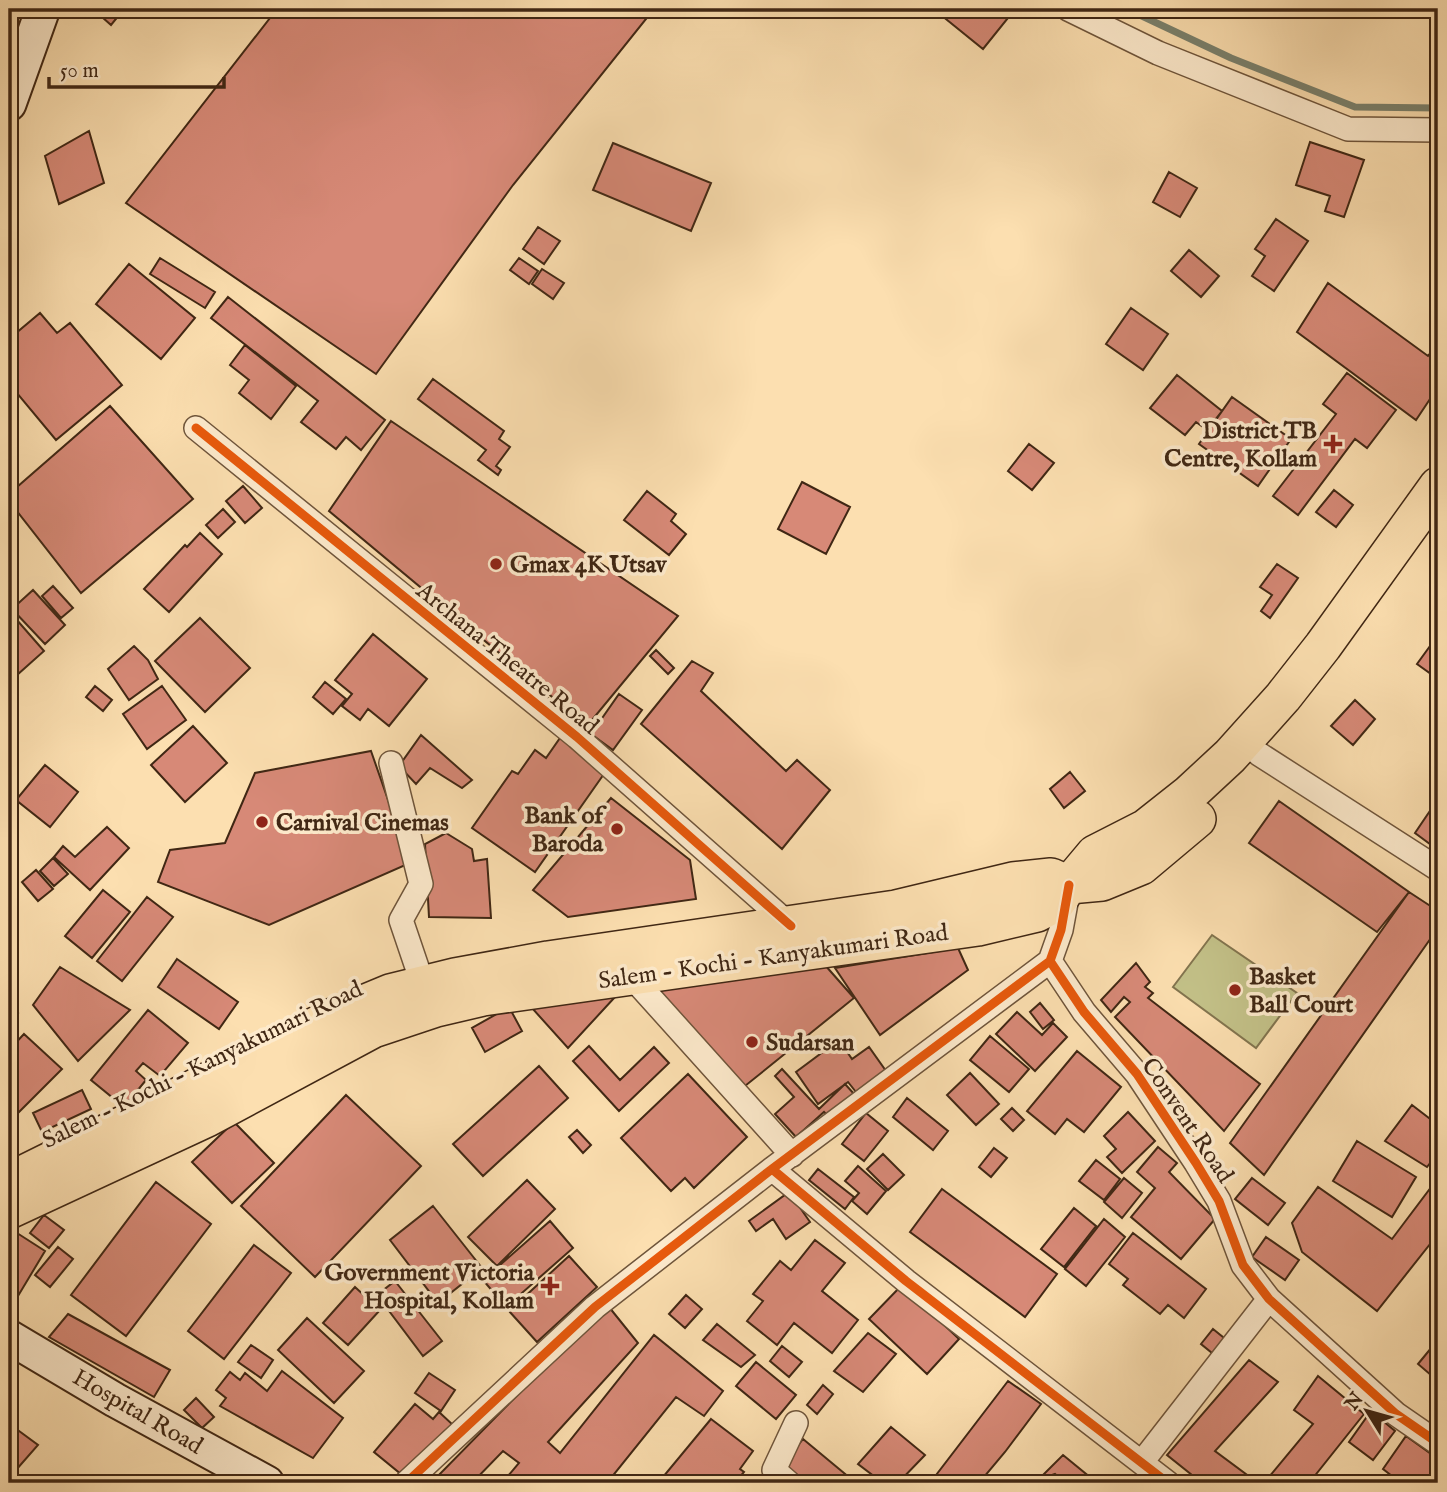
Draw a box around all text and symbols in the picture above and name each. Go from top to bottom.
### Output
scale bar [49,46,224,90]
text: 50 m [60,58,99,85]
place label: District TB Centre, Kollam [1164,416,1317,475]
marker: District TB Centre, Kollam [1323,434,1343,454]
place label: Gmax 4K Utsav [510,550,668,581]
marker: Gmax 4K Utsav [488,556,504,572]
street label: Archana Theatre Road [409,575,605,742]
place label: Bank of Baroda [524,801,607,860]
place label: Carnival Cinemas [276,808,449,839]
marker: Carnival Cinemas [254,814,270,830]
marker: Bank of Baroda [609,821,625,837]
street label: Salem - Kochi - Kanyakumari Road [596,918,950,997]
place label: Basket Ball Court [1249,962,1354,1021]
street label: Salem - Kochi - Kanyakumari Road [37,974,368,1157]
marker: Basket Ball Court [1227,982,1243,998]
place label: Sudarsan [766,1028,855,1059]
marker: Sudarsan [744,1034,760,1050]
street label: Convent Road [1134,1052,1240,1190]
place label: Government Victoria Hospital, Kollam [324,1258,535,1317]
marker: Government Victoria Hospital, Kollam [540,1276,560,1296]
street label: Hospital Road [66,1362,208,1462]
north arrow [1332,1376,1402,1446]
text: N [1340,1388,1370,1417]

